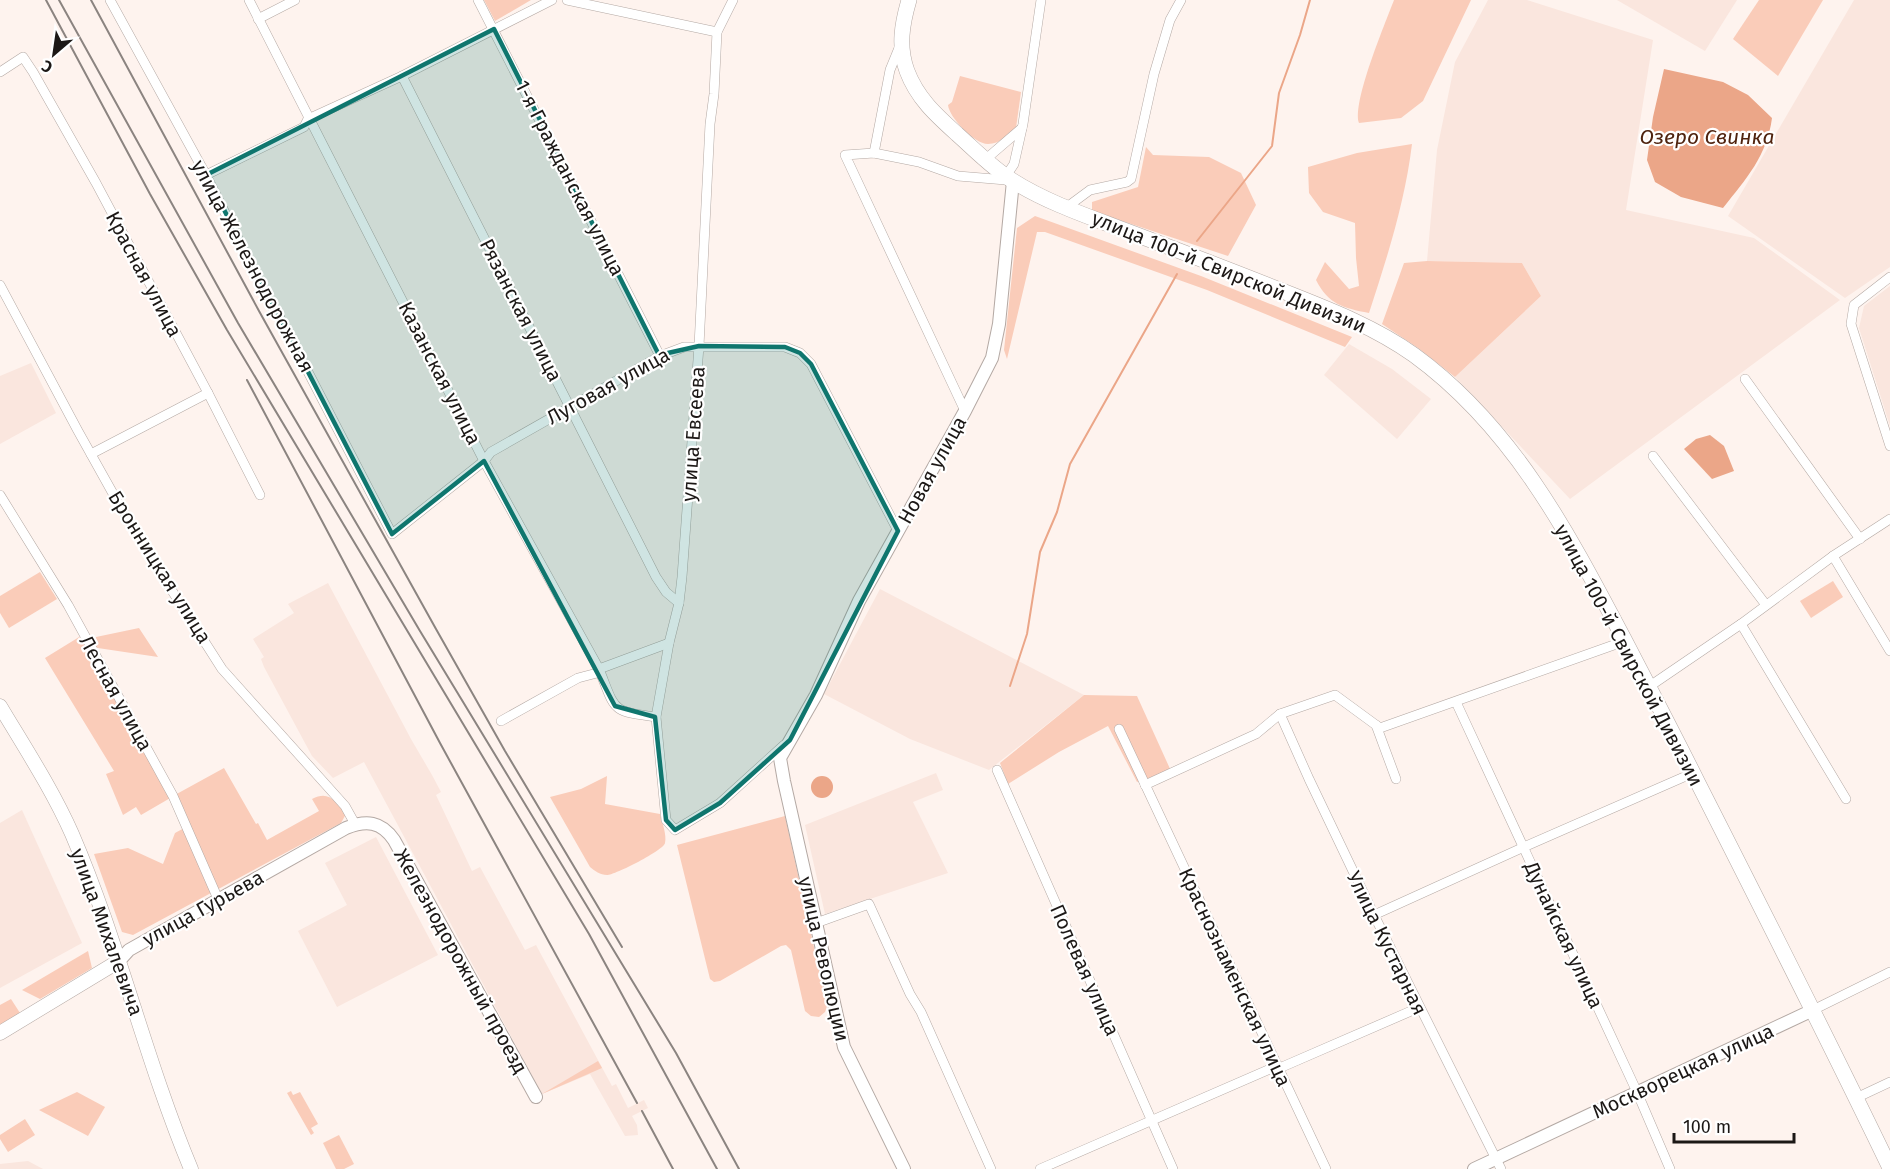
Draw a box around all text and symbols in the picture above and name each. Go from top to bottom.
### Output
north arrow [24,24,84,84]
text: С [38,56,56,77]
street label: 1-я Гражданская улица [510,76,630,280]
water label: Озеро Свинка [1640,124,1774,150]
street label: улица Железнодорожная [187,156,319,376]
street label: улица 100-й Свирской Дивизии [1088,206,1370,338]
street label: Красная улица [101,207,187,341]
street label: Рязанская улица [475,235,567,385]
street label: Казанская улица [394,297,486,449]
street label: Луговая улица [542,342,674,430]
street label: улица Евсеева [676,366,710,502]
street label: Новая улица [893,412,971,528]
street label: Бронницкая улица [103,486,217,648]
street label: улица 100-й Свирской Дивизии [1549,520,1709,790]
street label: Лесная улица [74,631,158,755]
street label: Железнодорожный проезд [389,844,533,1078]
street label: улица Михалевича [66,845,148,1019]
street label: Дунайская улица [1519,857,1609,1012]
street label: Краснознаменская улица [1174,864,1296,1090]
street label: улица Гурьева [138,865,268,951]
street label: Улица Кустарная [1342,867,1432,1019]
street label: улица Революции [793,874,855,1044]
street label: Полевая улица [1045,901,1125,1039]
street label: Москворецкая улица [1588,1018,1778,1124]
scale bar [1674,1106,1794,1144]
text: 100 m [1683,1116,1731,1138]

